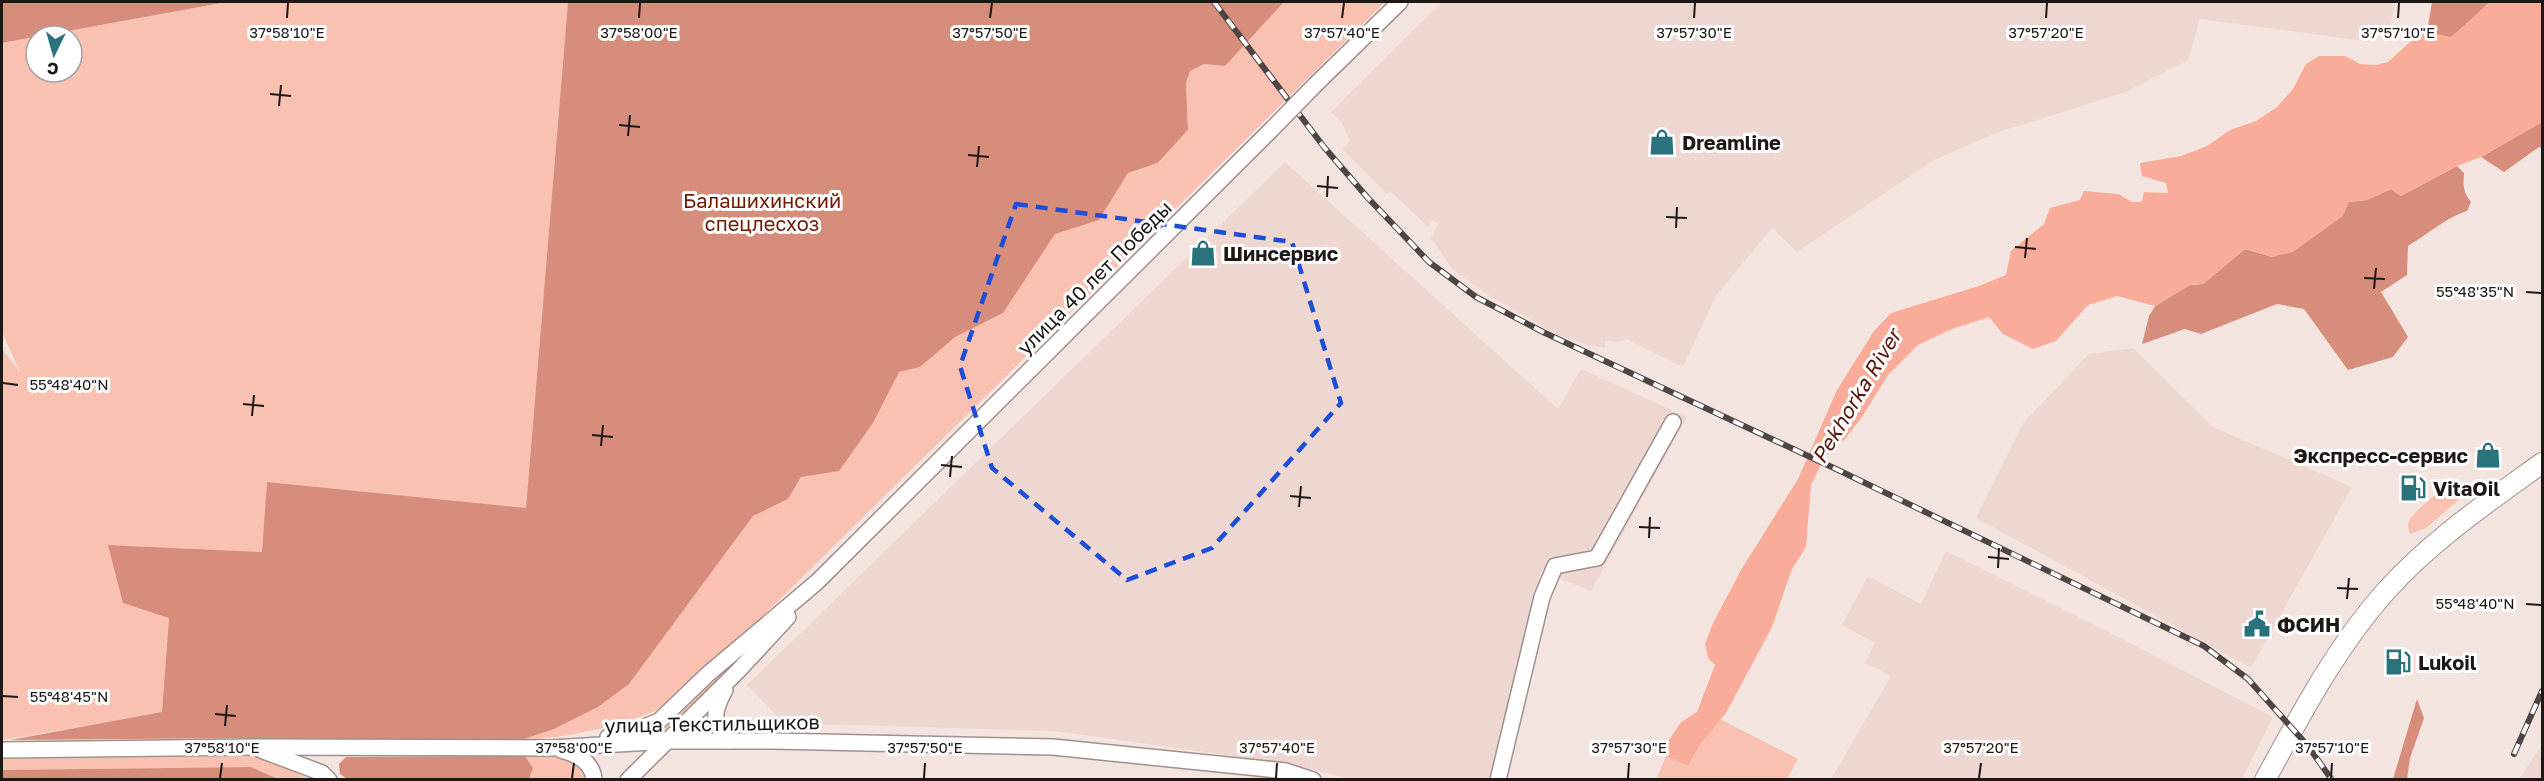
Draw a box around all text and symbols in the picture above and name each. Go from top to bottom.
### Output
text: 37°58'10"E [249,23,325,41]
text: 37°58'00"E [600,23,678,41]
text: 37°57'50"E [952,23,1028,41]
text: 37°57'40"E [1304,23,1380,41]
text: 37°57'30"E [1656,23,1732,41]
text: 37°57'20"E [2008,23,2084,41]
text: 37°57'10"E [2361,23,2435,41]
north arrow [24,24,84,84]
text: С [46,58,59,79]
shop icon: Dreamline [1647,127,1677,157]
place label: Dreamline [1682,130,1781,154]
park label: Балашихинский спецлесхоз [683,188,841,235]
street label: улица 40 лет Победы [1012,195,1176,359]
shop icon: Шинсервис [1188,238,1218,268]
place label: Шинсервис [1223,241,1338,265]
text: 55°48'35"N [2436,282,2514,300]
water label: Pekhorka River [1806,322,1908,468]
text: 55°48'40"N [29,375,109,393]
shop icon: Экспресс-сервис [2473,440,2503,470]
place label: Экспресс-сервис [2294,443,2468,467]
fuel station icon: VitaOil [2398,473,2428,503]
place label: VitaOil [2433,476,2500,500]
text: 55°48'40"N [2435,594,2515,612]
public building icon: ФСИН [2242,609,2272,639]
place label: ФСИН [2277,612,2340,636]
fuel station icon: Lukoil [2383,647,2413,677]
place label: Lukoil [2418,650,2477,674]
text: 55°48'45"N [30,687,108,705]
street label: улица Текстильщиков [604,709,820,737]
text: 37°58'10"E [184,738,260,756]
text: 37°58'00"E [535,738,613,756]
text: 37°57'50"E [887,738,963,756]
text: 37°57'40"E [1239,738,1315,756]
text: 37°57'30"E [1591,738,1667,756]
text: 37°57'20"E [1943,738,2019,756]
text: 37°57'10"E [2295,738,2369,756]

